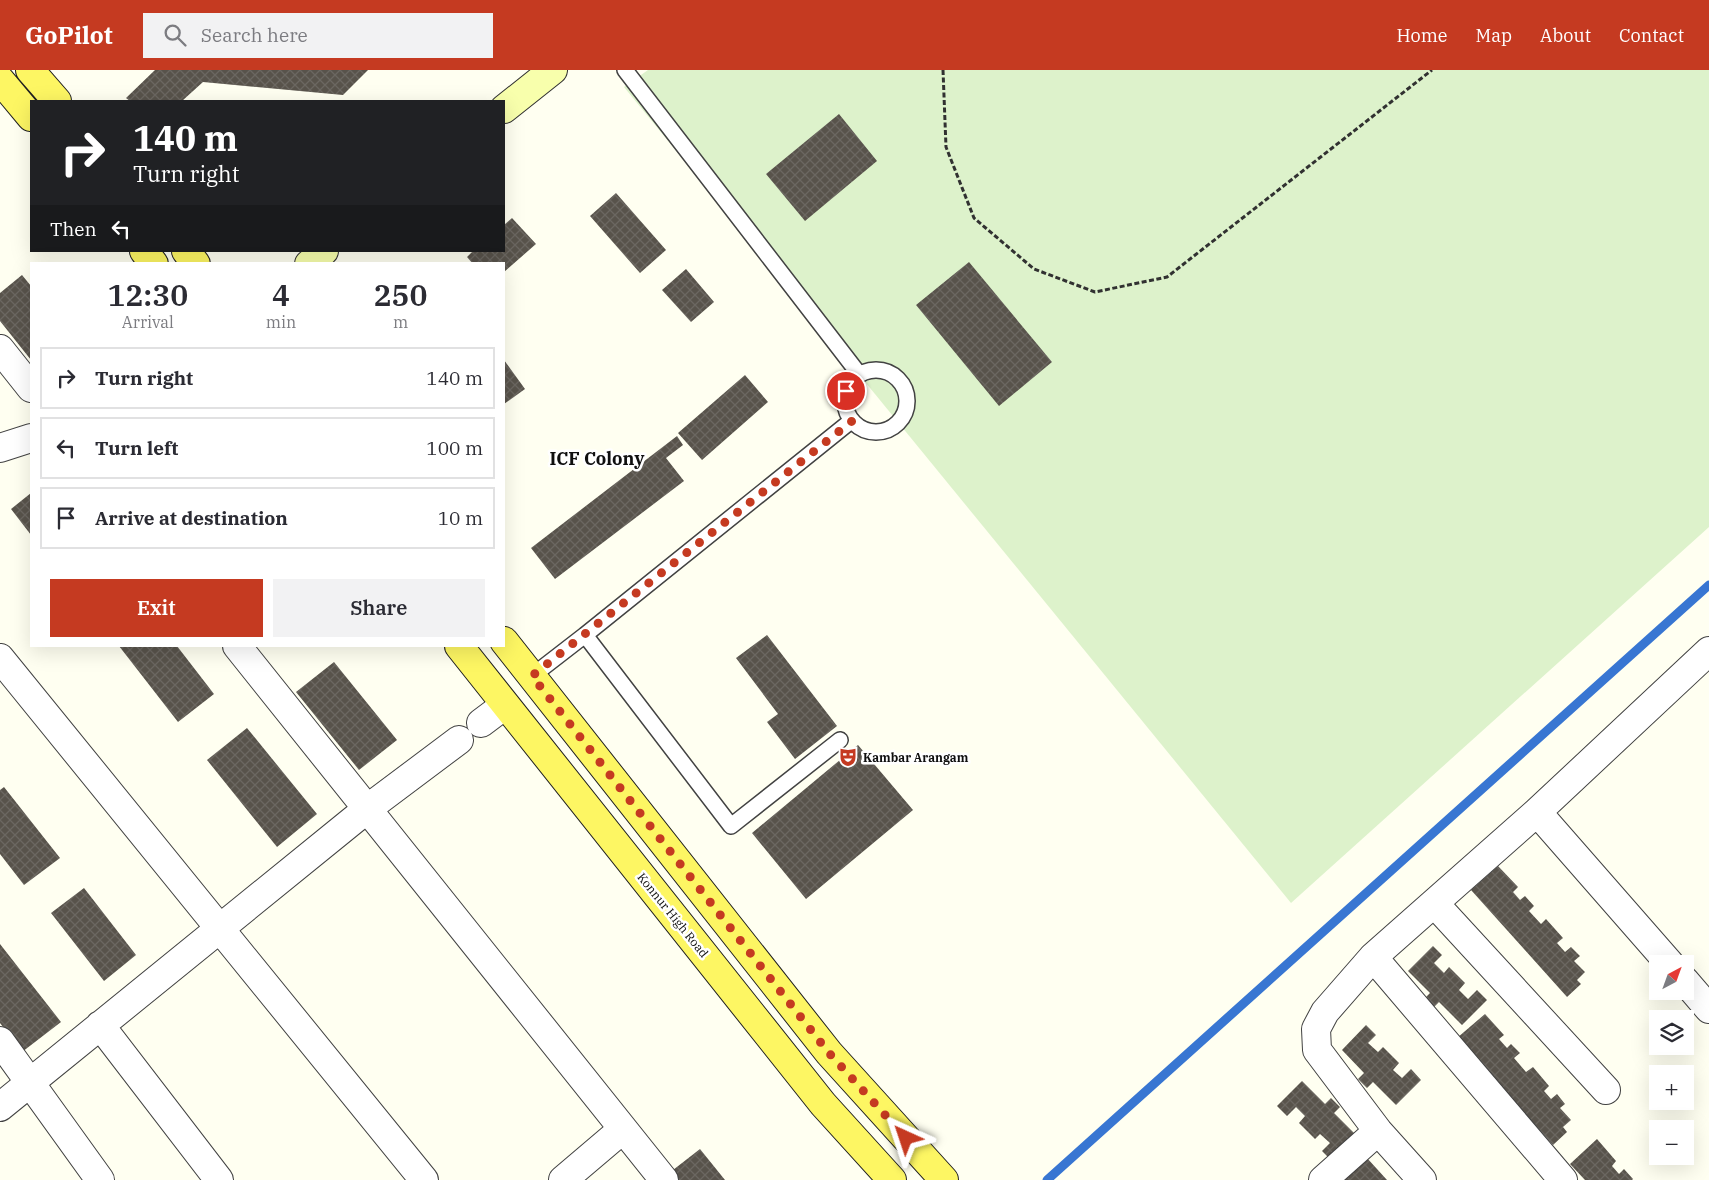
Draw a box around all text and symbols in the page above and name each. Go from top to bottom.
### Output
search box [143,13,493,58]
text: GoPilot [25,19,113,51]
icon: search [161,21,189,49]
text: Search here [201,23,308,47]
text: Home [1396,24,1448,47]
text: Map [1476,24,1512,47]
text: About [1540,24,1591,47]
text: Contact [1619,24,1684,47]
text: 140 m [133,115,238,161]
icon: right [50,120,115,185]
text: Turn right [133,159,240,188]
icon: left [107,215,135,243]
text: Then [50,217,97,241]
text: 12:30 [107,275,188,314]
text: 4 [272,275,290,314]
text: 250 [374,275,428,314]
text: Arrival [122,312,174,332]
text: min [266,312,296,332]
text: m [393,312,408,332]
icon: right [52,364,80,392]
text: Turn right [95,366,193,390]
text: 140 m [426,366,483,390]
pin [825,370,867,412]
icon: arrive [832,377,860,405]
icon: left [52,434,80,462]
text: Turn left [95,436,178,460]
text: 100 m [426,436,483,460]
district label: ICF Colony [549,447,645,470]
icon: arrive [52,504,80,532]
text: Arrive at destination [95,506,288,530]
text: 10 m [438,506,483,530]
button: Exit [50,579,263,637]
button: Share [273,579,485,637]
theatre icon: Kambar Arangam [837,746,859,768]
place label: Kambar Arangam [863,750,969,765]
street label: Konnur High Road [634,870,712,960]
north arrow [1649,955,1694,1000]
map controls [1649,955,1694,1165]
button: layers [1649,1010,1694,1055]
button: + [1649,1065,1694,1110]
position arrow [879,1111,931,1163]
button: − [1649,1120,1694,1165]

